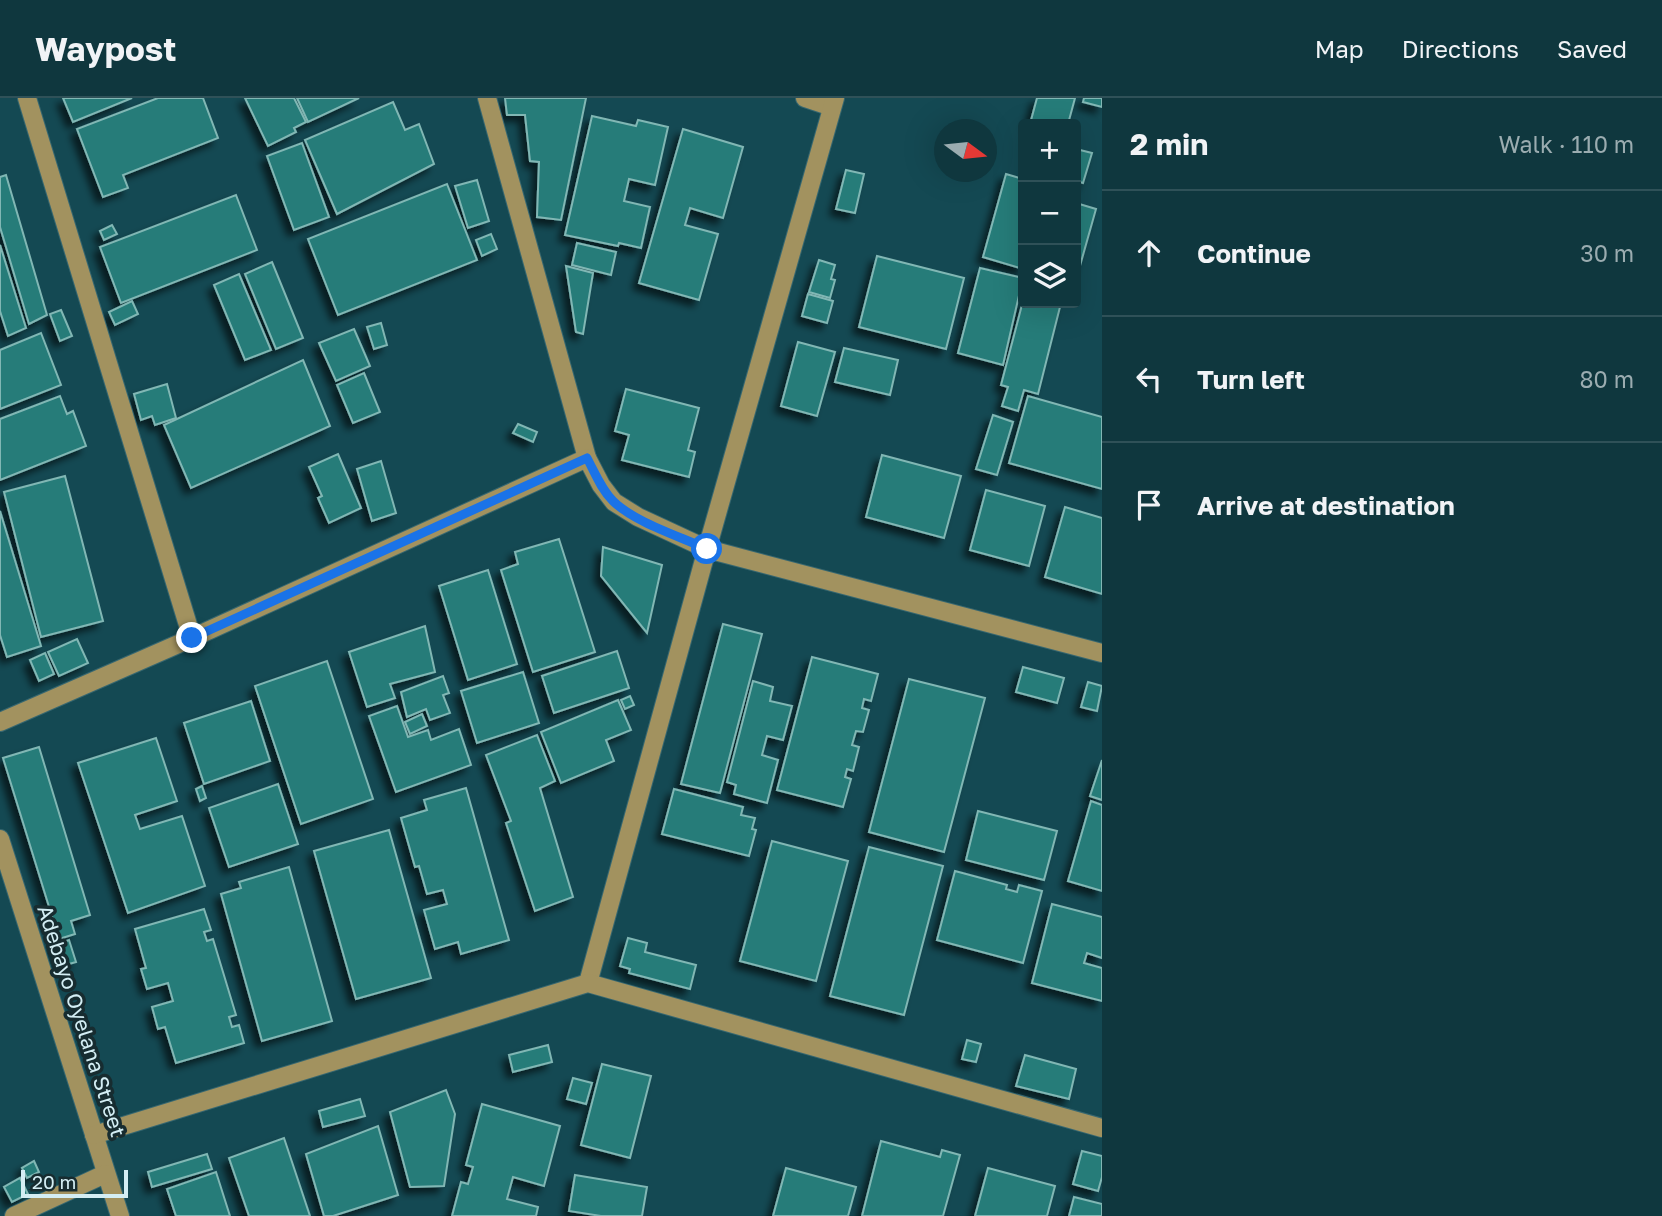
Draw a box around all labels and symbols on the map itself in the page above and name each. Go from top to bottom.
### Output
north arrow [934,119,997,182]
route start [691,533,722,564]
route end [176,622,207,653]
street label: Adebayo Oyelana Street [32,901,132,1140]
scale bar [21,1167,128,1199]

